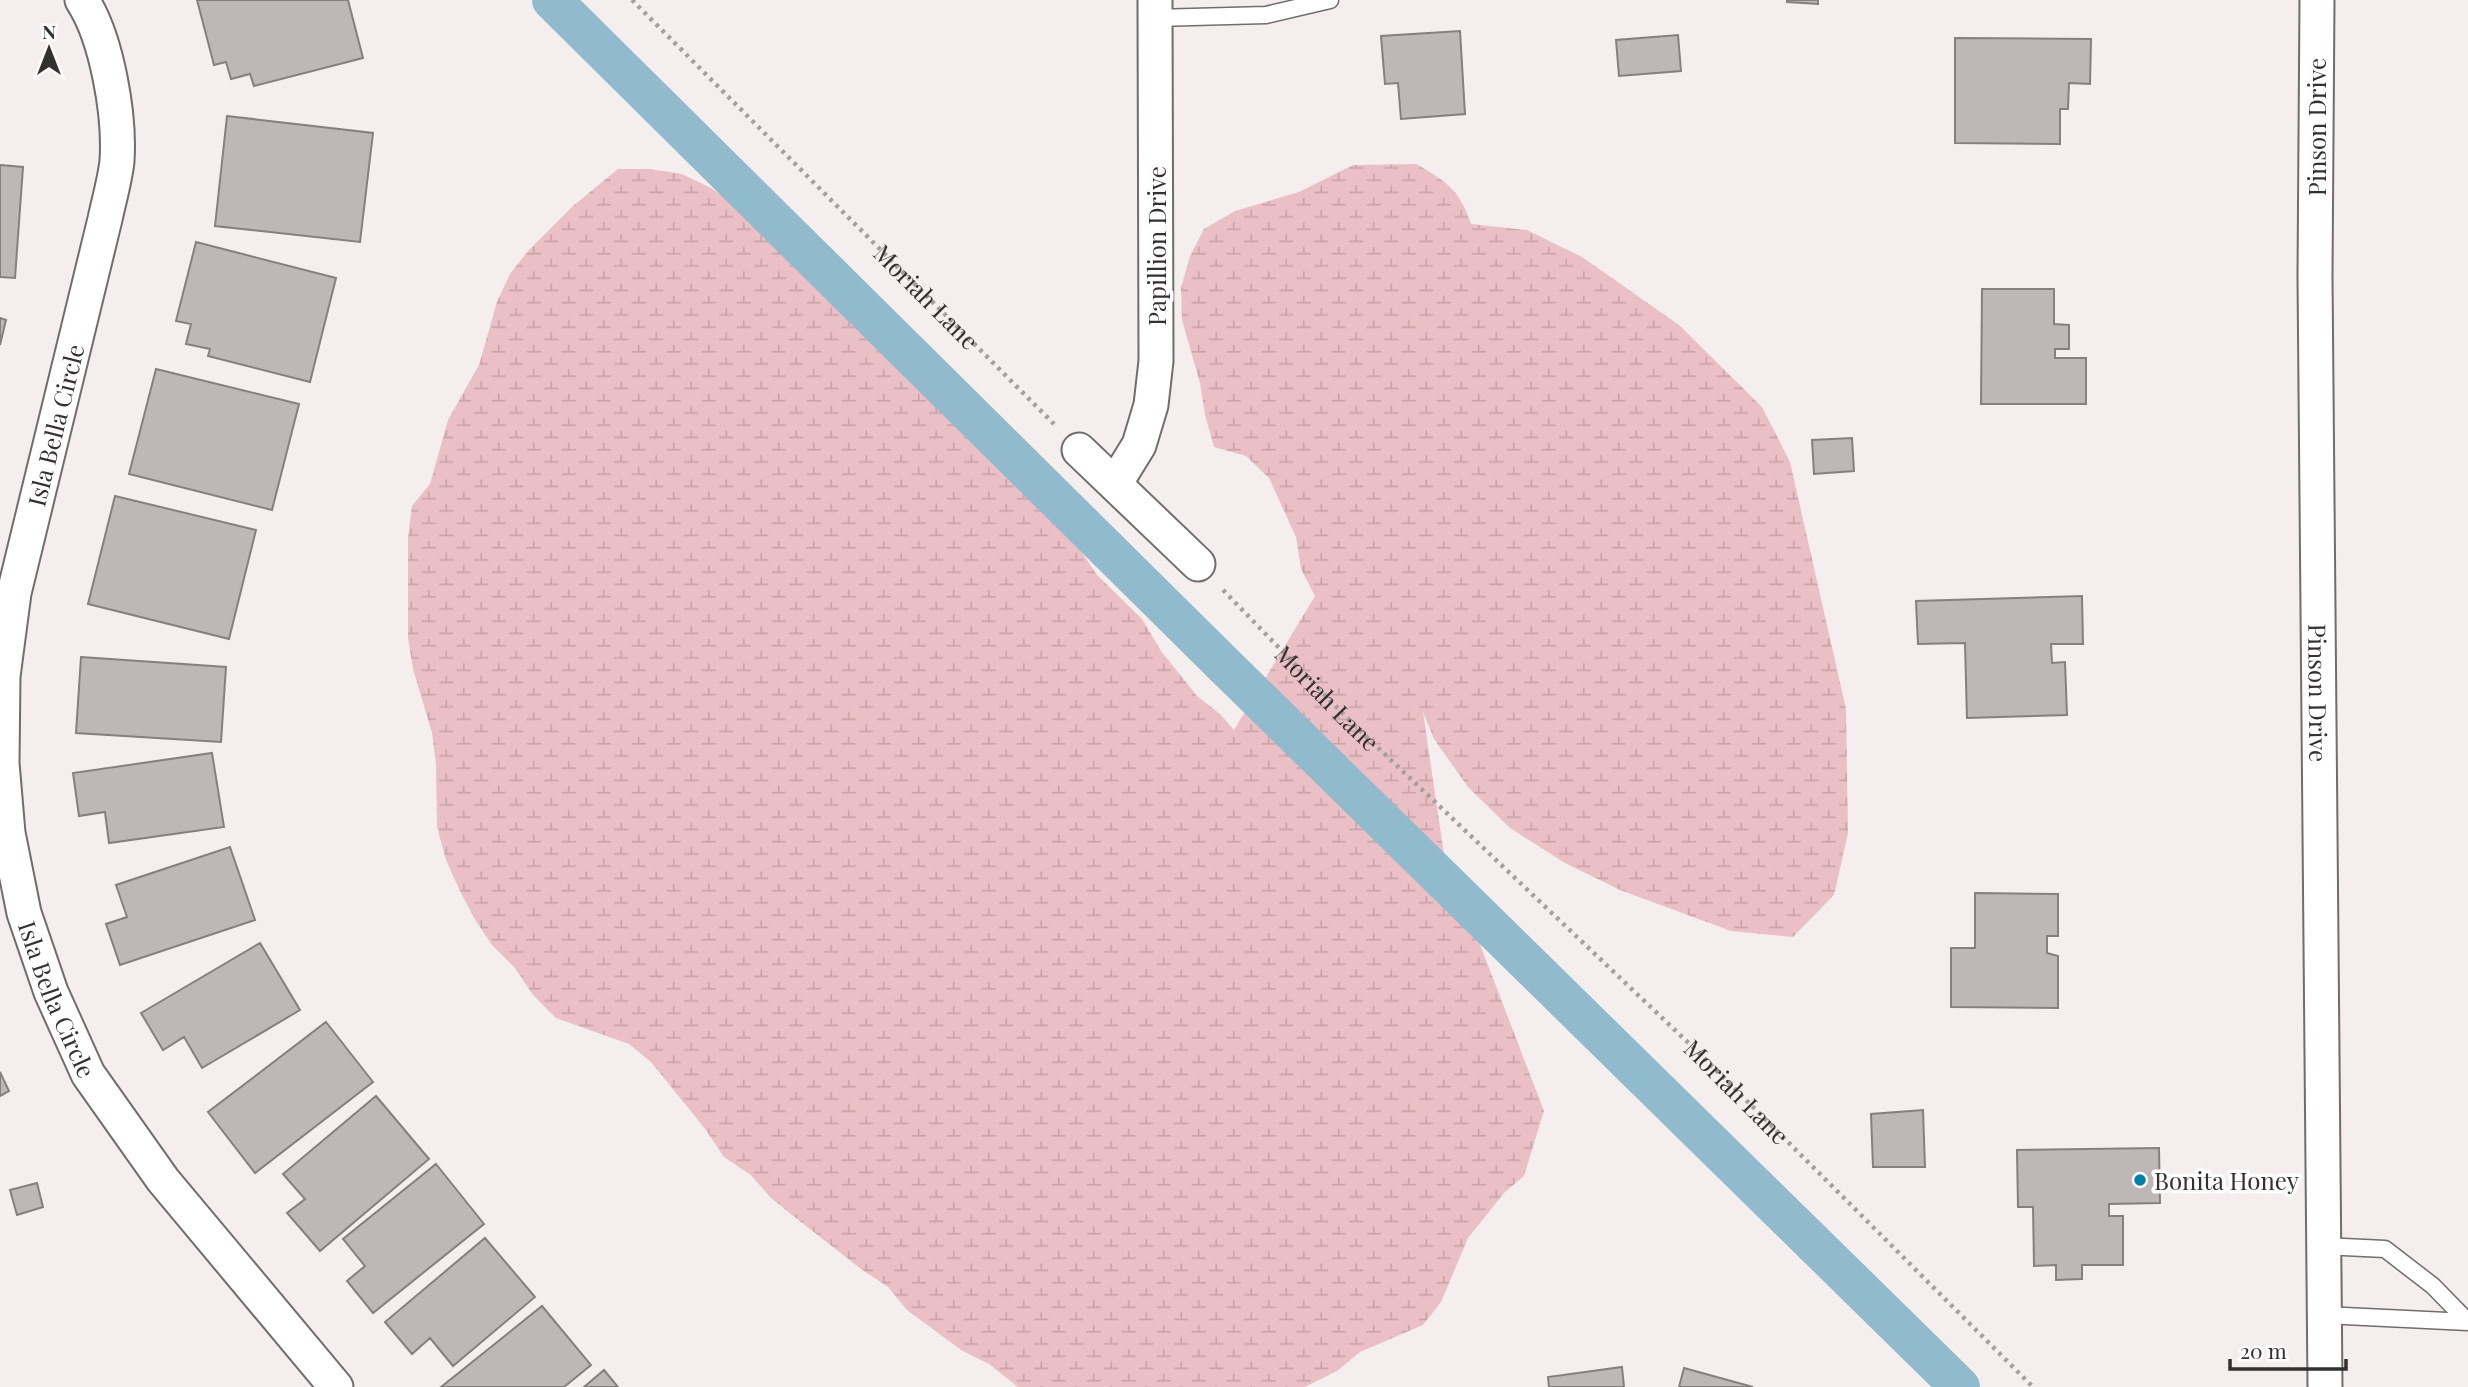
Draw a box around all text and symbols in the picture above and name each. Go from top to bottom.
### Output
north arrow [14,14,84,84]
text: N [42,18,56,44]
street label: Pinson Drive [2300,58,2332,196]
street label: Papillion Drive [1140,166,1172,326]
street label: Moriah Lane [868,237,986,356]
street label: Isla Bella Circle [19,341,91,509]
street label: Pinson Drive [2302,624,2335,762]
street label: Moriah Lane [1269,638,1387,757]
street label: Isla Bella Circle [12,917,103,1082]
street label: Moriah Lane [1678,1032,1796,1150]
place label: Bonita Honey [2154,1164,2299,1196]
marker: Bonita Honey [2132,1172,2148,1188]
scale bar [2230,1328,2346,1372]
text: 20 m [2240,1336,2287,1364]

